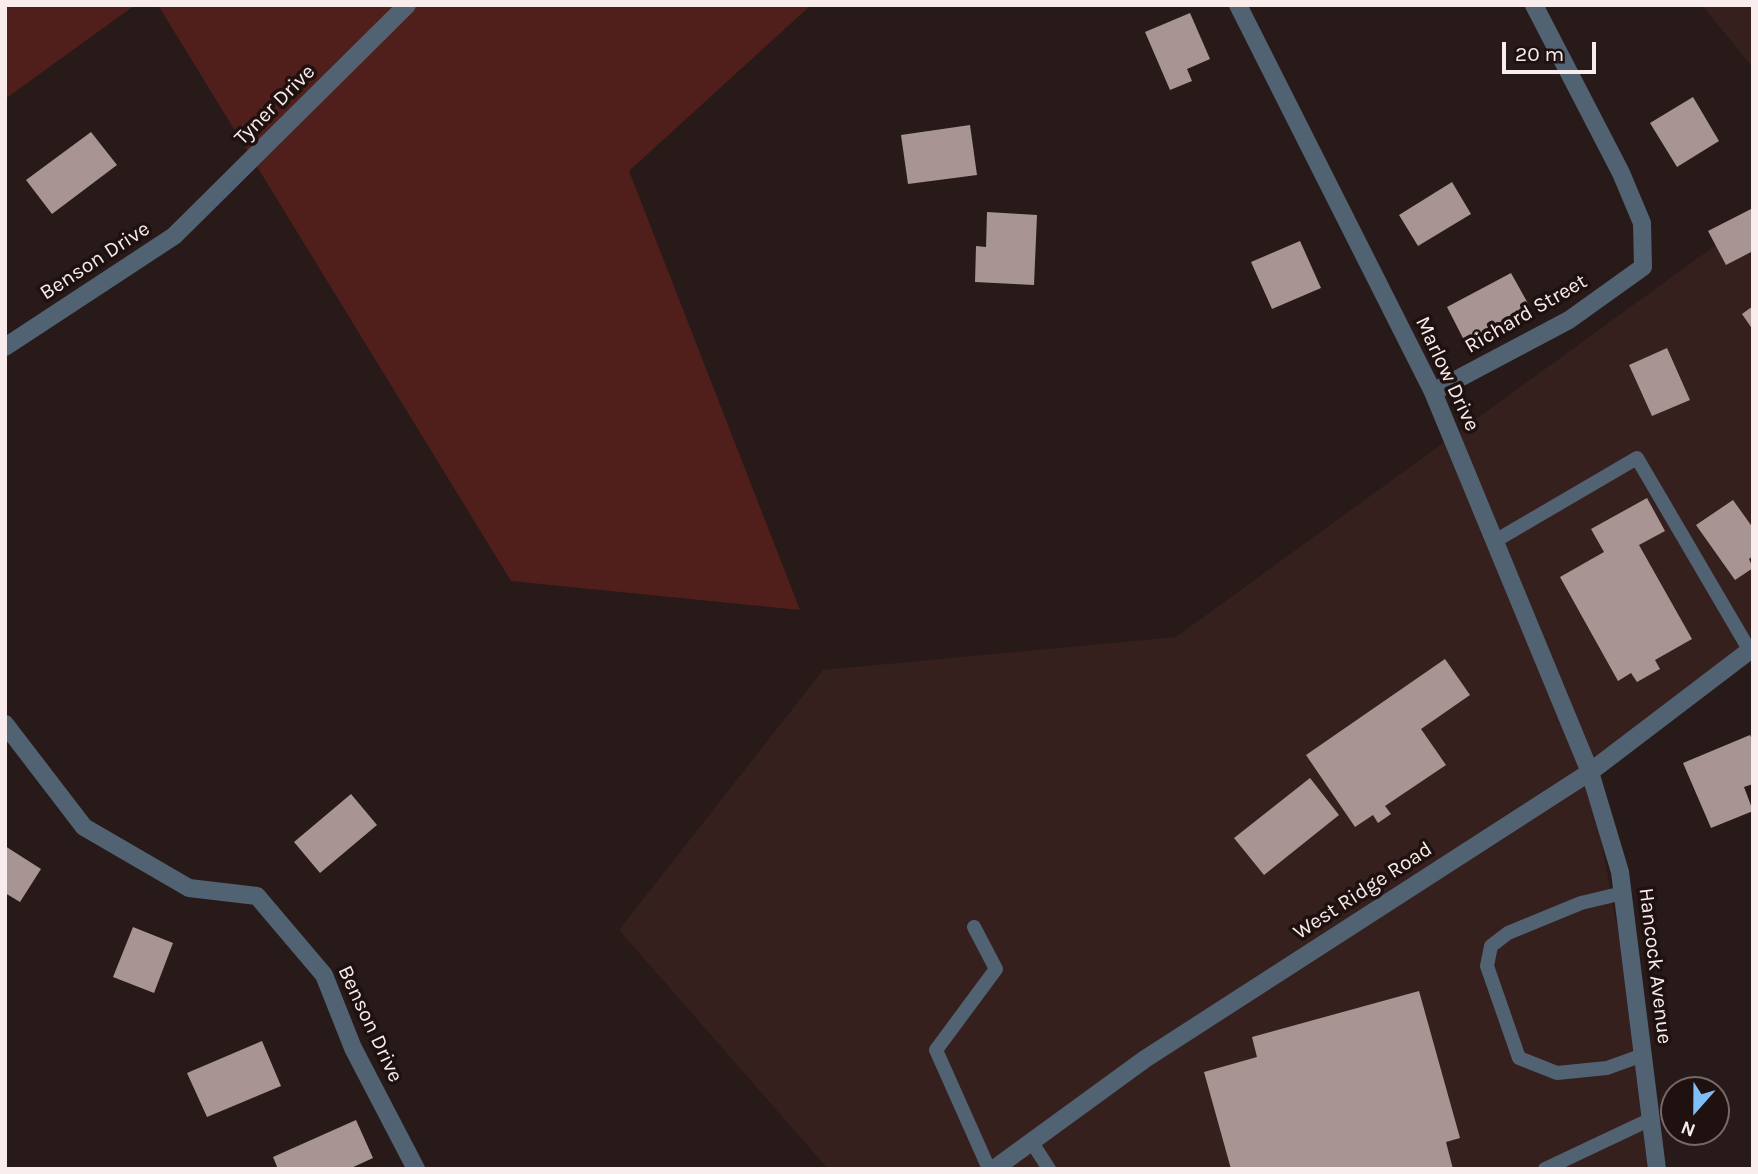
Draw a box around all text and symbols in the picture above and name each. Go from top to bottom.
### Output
scale bar [1506,28,1600,72]
text: 20 m [1515,42,1564,66]
street label: Tyner Drive [229,59,321,151]
street label: Benson Drive [35,216,155,306]
street label: Richard Street [1460,269,1592,359]
street label: Marlow Drive [1409,313,1485,435]
street label: West Ridge Road [1289,837,1437,945]
street label: Hancock Avenue [1633,886,1677,1046]
street label: Benson Drive [332,962,408,1086]
north arrow [1660,1076,1730,1146]
text: N [1678,1116,1698,1141]

